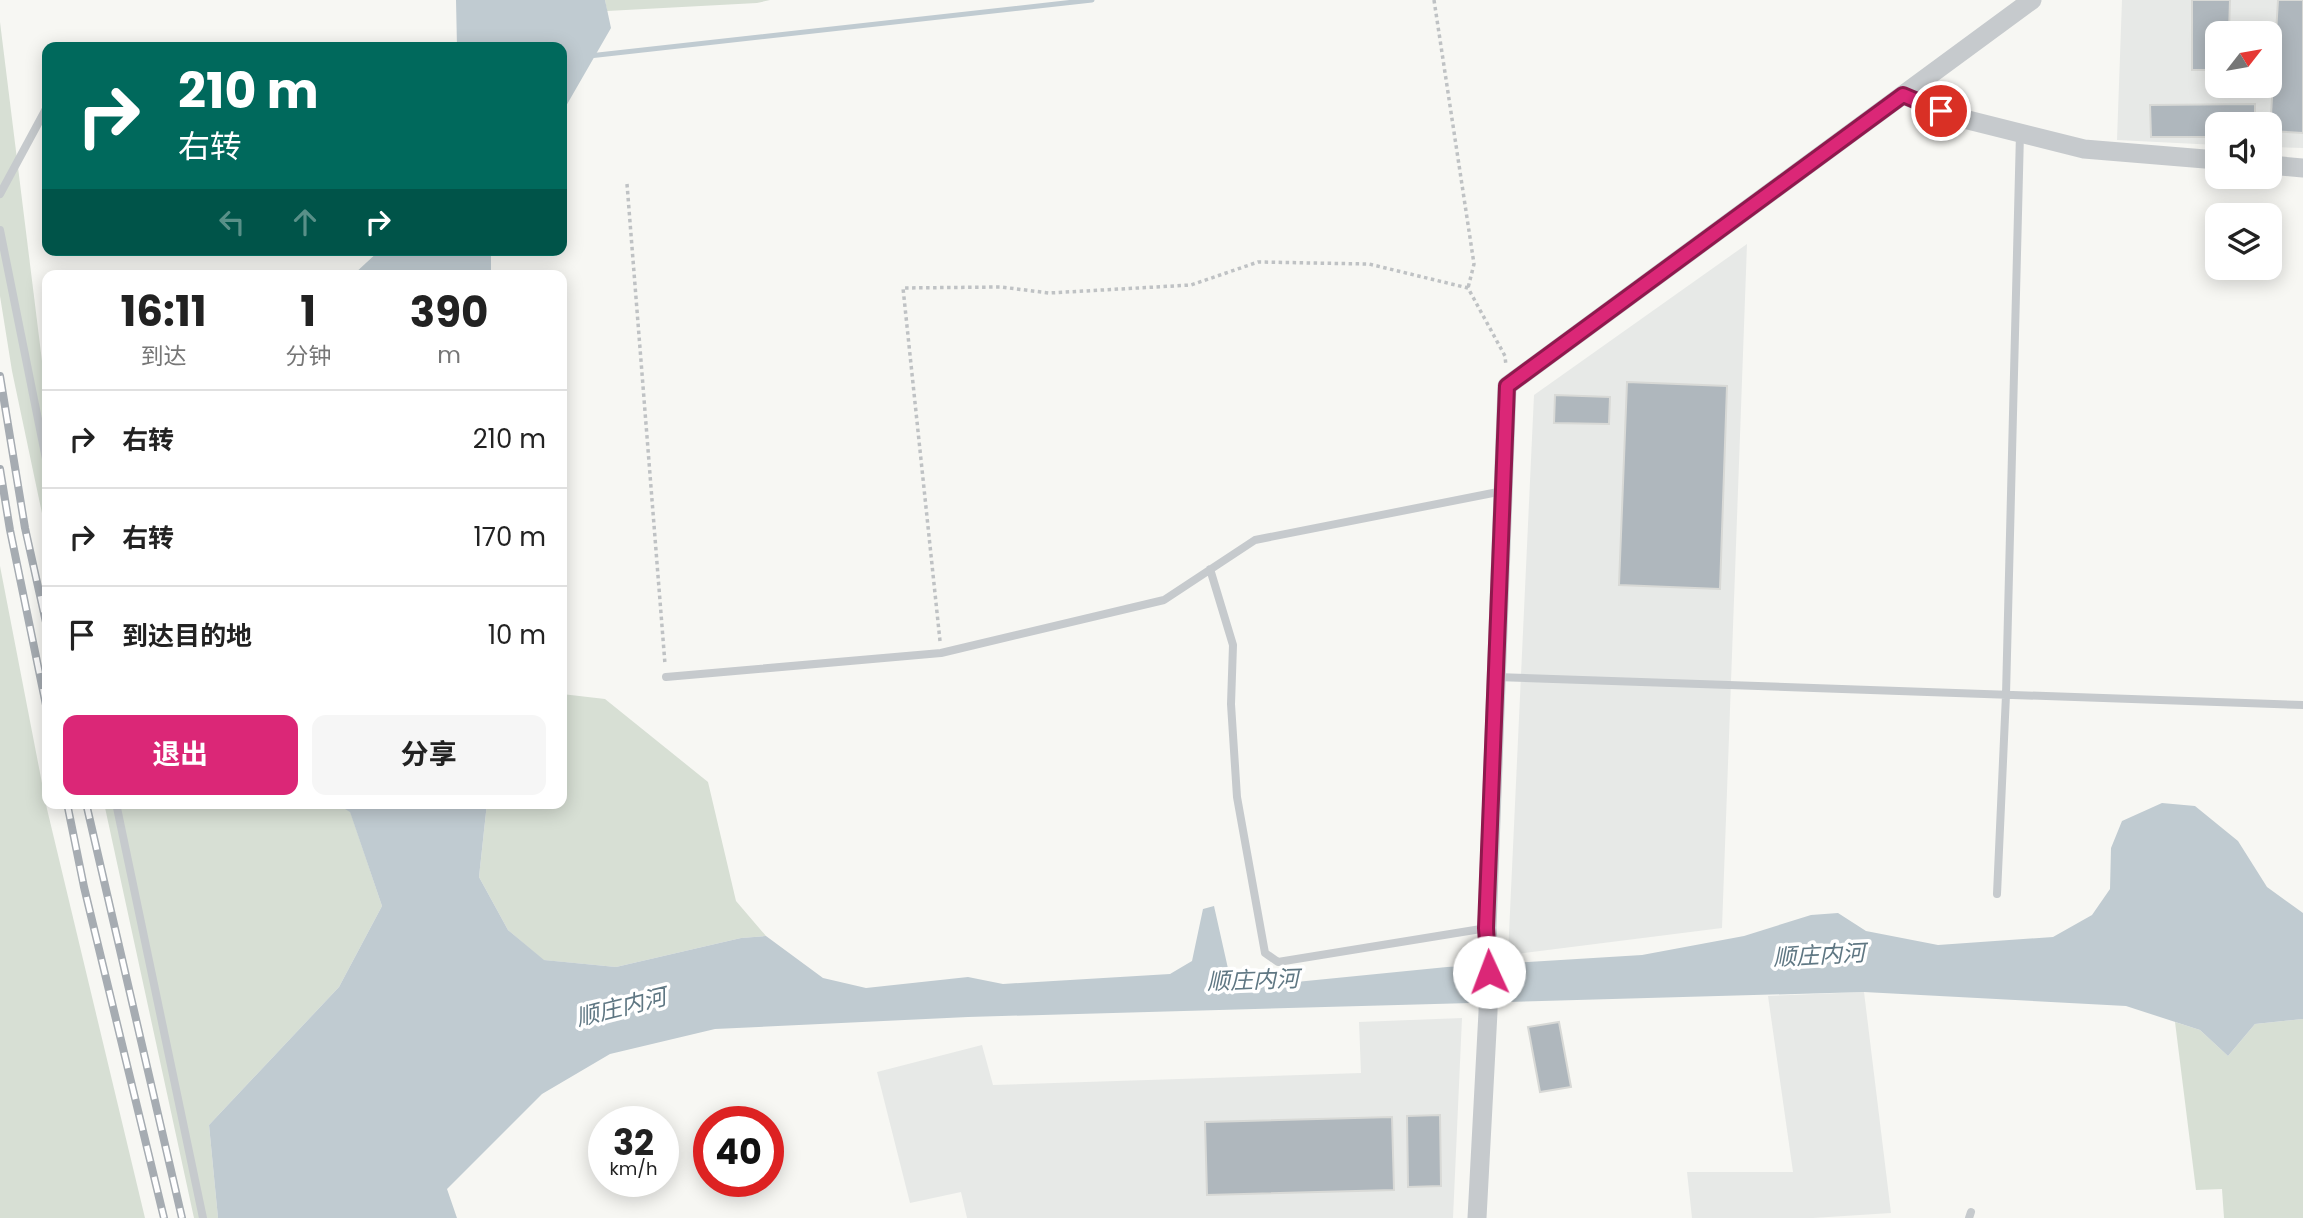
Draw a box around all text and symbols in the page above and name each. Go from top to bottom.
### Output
north arrow [2205,21,2282,98]
map controls [2205,21,2282,280]
text: 210 m [178,57,319,125]
icon: right [63,70,154,161]
pin [1911,81,1971,141]
icon: arrive [1922,92,1960,130]
button: sound [2205,112,2282,189]
text: 右转 [178,124,242,169]
icon: left [213,203,251,241]
icon: ahead [286,203,324,241]
icon: right [359,203,397,241]
button: layers [2205,203,2282,280]
text: 16:11 [121,282,207,341]
text: 1 [300,282,316,341]
text: 390 [410,283,488,342]
text: m [437,339,461,371]
text: 到达 [141,340,187,372]
text: 分钟 [285,340,331,372]
icon: right [63,420,101,458]
text: 210 m [473,421,546,457]
text: 右转 [122,422,174,458]
icon: right [63,518,101,556]
text: 170 m [473,519,546,555]
text: 右转 [122,520,174,556]
icon: arrive [63,616,101,654]
text: 10 m [488,617,546,653]
text: 到达目的地 [122,618,252,654]
button: 退出 [63,715,298,795]
button: 分享 [312,715,546,795]
position arrow [1452,935,1526,1009]
water label: 顺庄内河 [1772,936,1870,973]
water label: 顺庄内河 [1206,962,1304,998]
water label: 顺庄内河 [572,979,673,1034]
speed limit sign: 40 [693,1106,784,1197]
text: 32 [613,1118,654,1167]
text: km/h [610,1156,657,1181]

